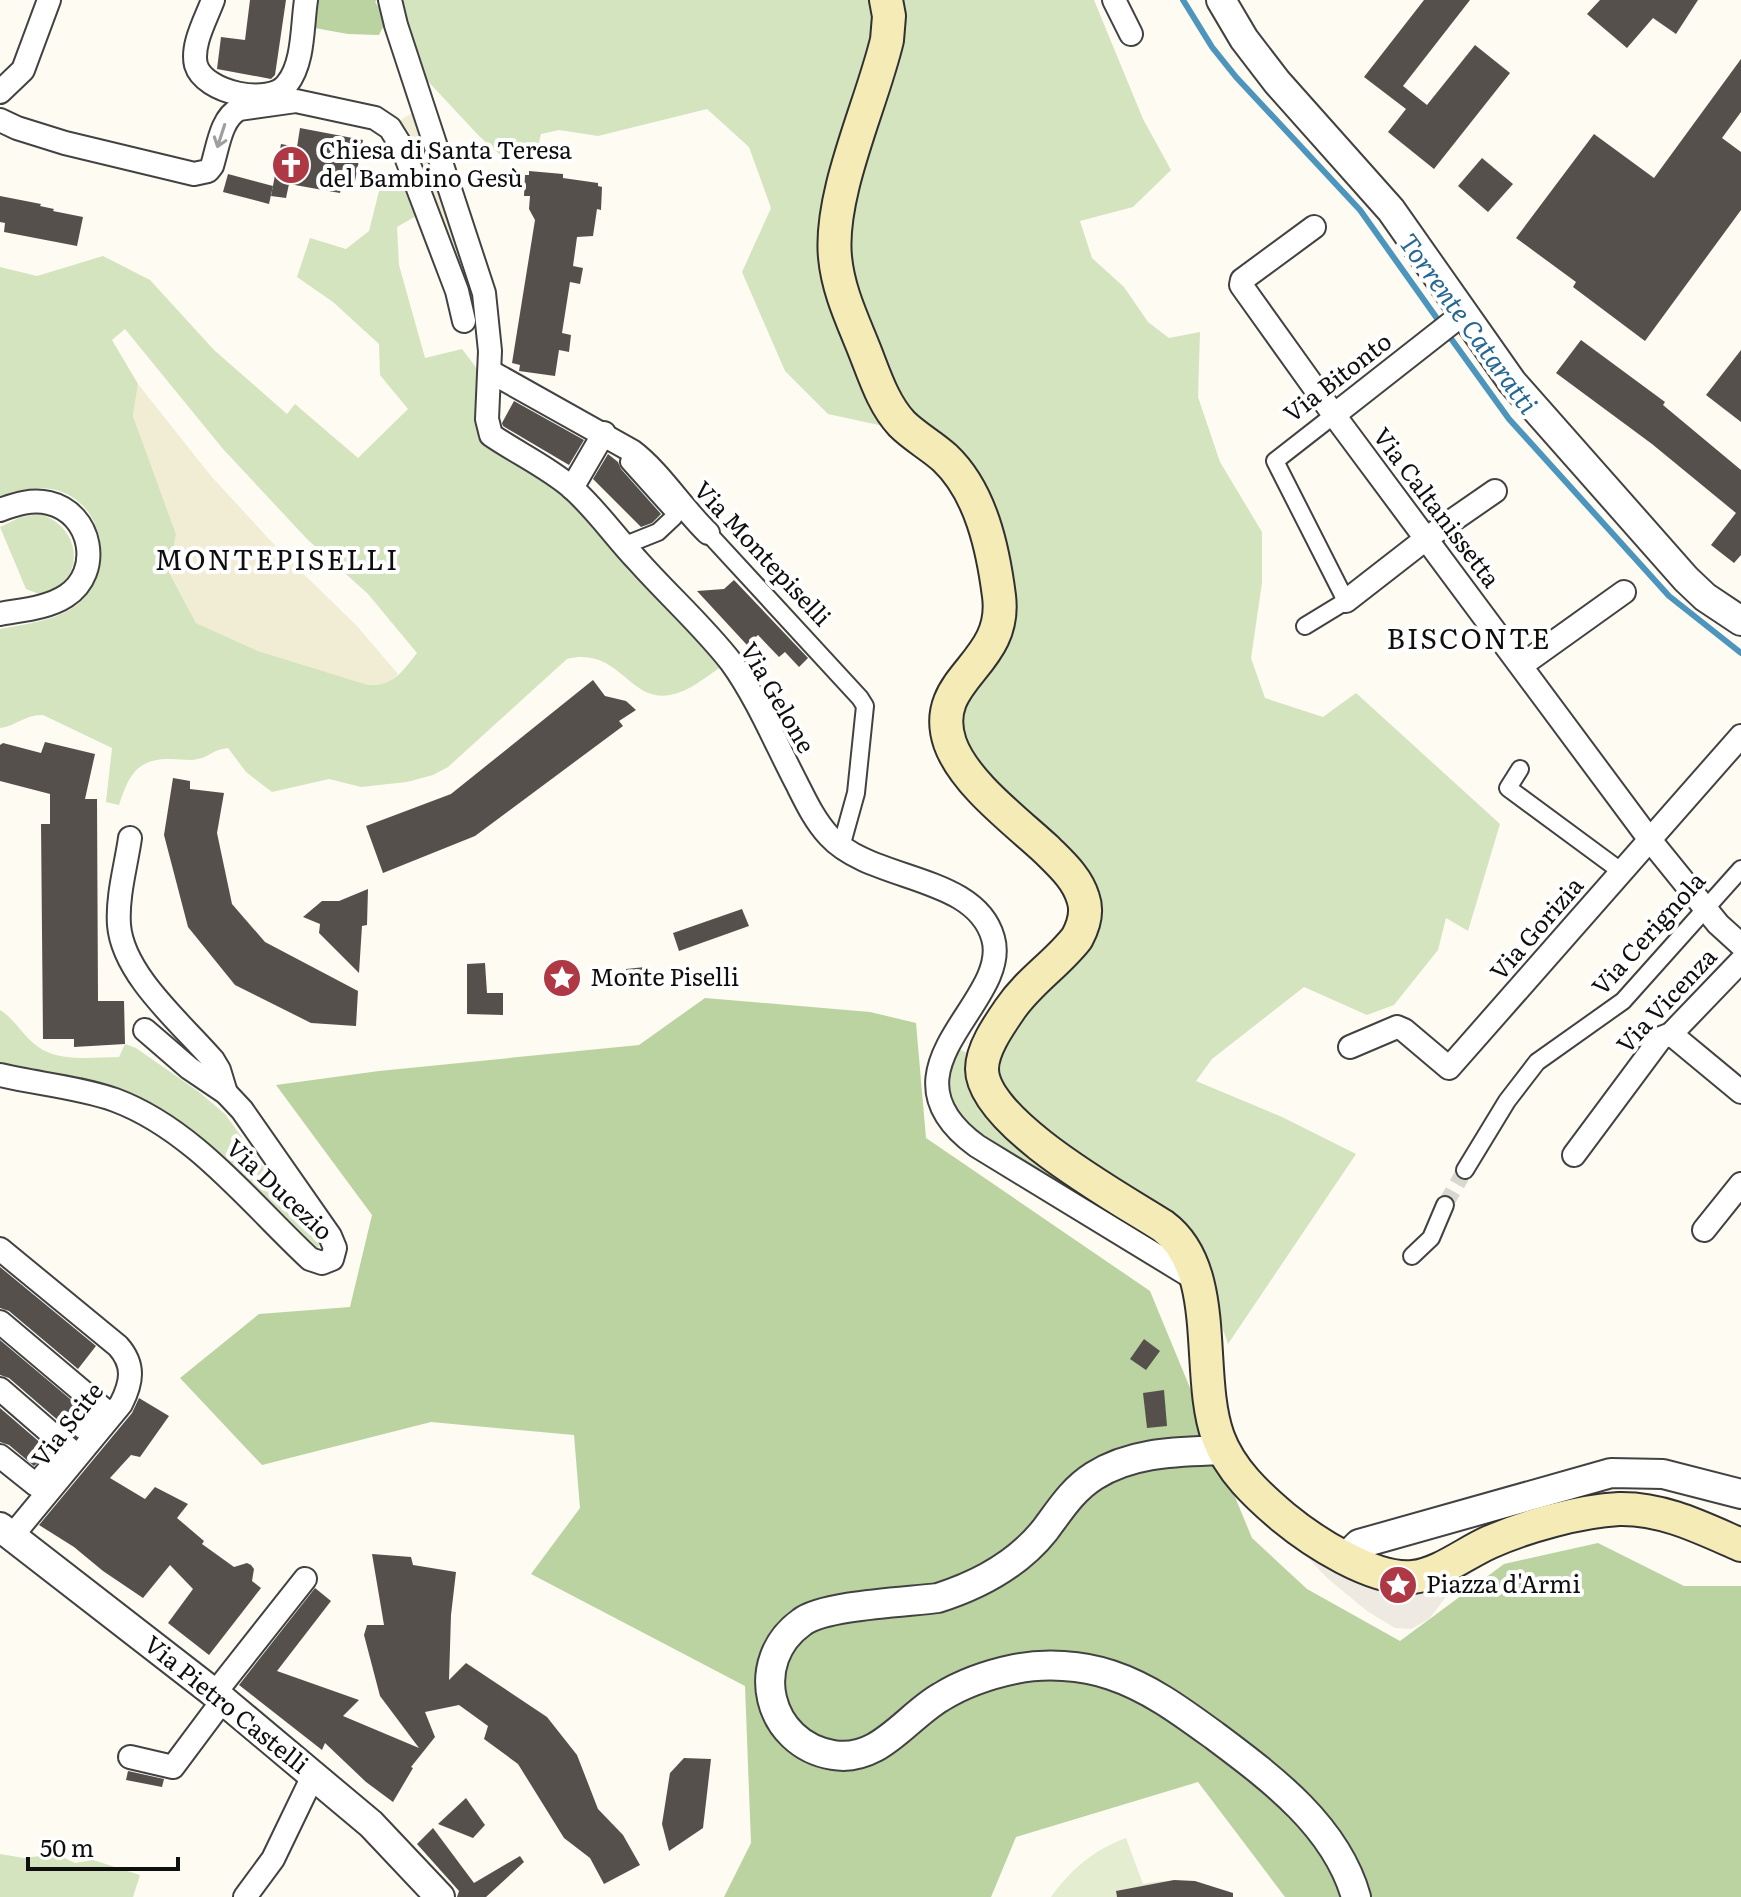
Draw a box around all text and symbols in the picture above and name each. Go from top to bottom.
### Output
one-way arrow [213,123,228,149]
place label: Chiesa di Santa Teresa del Bambino Gesù [319,131,572,194]
church icon: Chiesa di Santa Teresa del Bambino Gesù [270,144,312,186]
water label: Torrente Cataratti [1391,224,1549,421]
street label: Via Bitonto [1275,323,1398,429]
street label: Via Caltanissetta [1366,419,1510,594]
street label: Via Montepiselli [687,472,840,633]
district label: MONTEPISELLI [155,537,399,579]
district label: BISCONTE [1386,616,1552,658]
street label: Via Gelone [733,635,825,759]
street label: Via Cerignola [1582,863,1712,1002]
street label: Via Gorizia [1480,868,1590,987]
street label: Via Vicenza [1607,939,1723,1060]
place icon: Monte Piselli [541,957,583,999]
place label: Monte Piselli [590,958,739,993]
street label: Via Ducezio [220,1129,342,1247]
street label: Via Scite [22,1374,110,1473]
place icon: Piazza d'Armi [1377,1564,1419,1606]
place label: Piazza d'Armi [1426,1565,1580,1600]
street label: Via Pietro Castelli [138,1626,317,1780]
scale bar [28,1821,178,1871]
text: 50 m [40,1829,94,1864]

